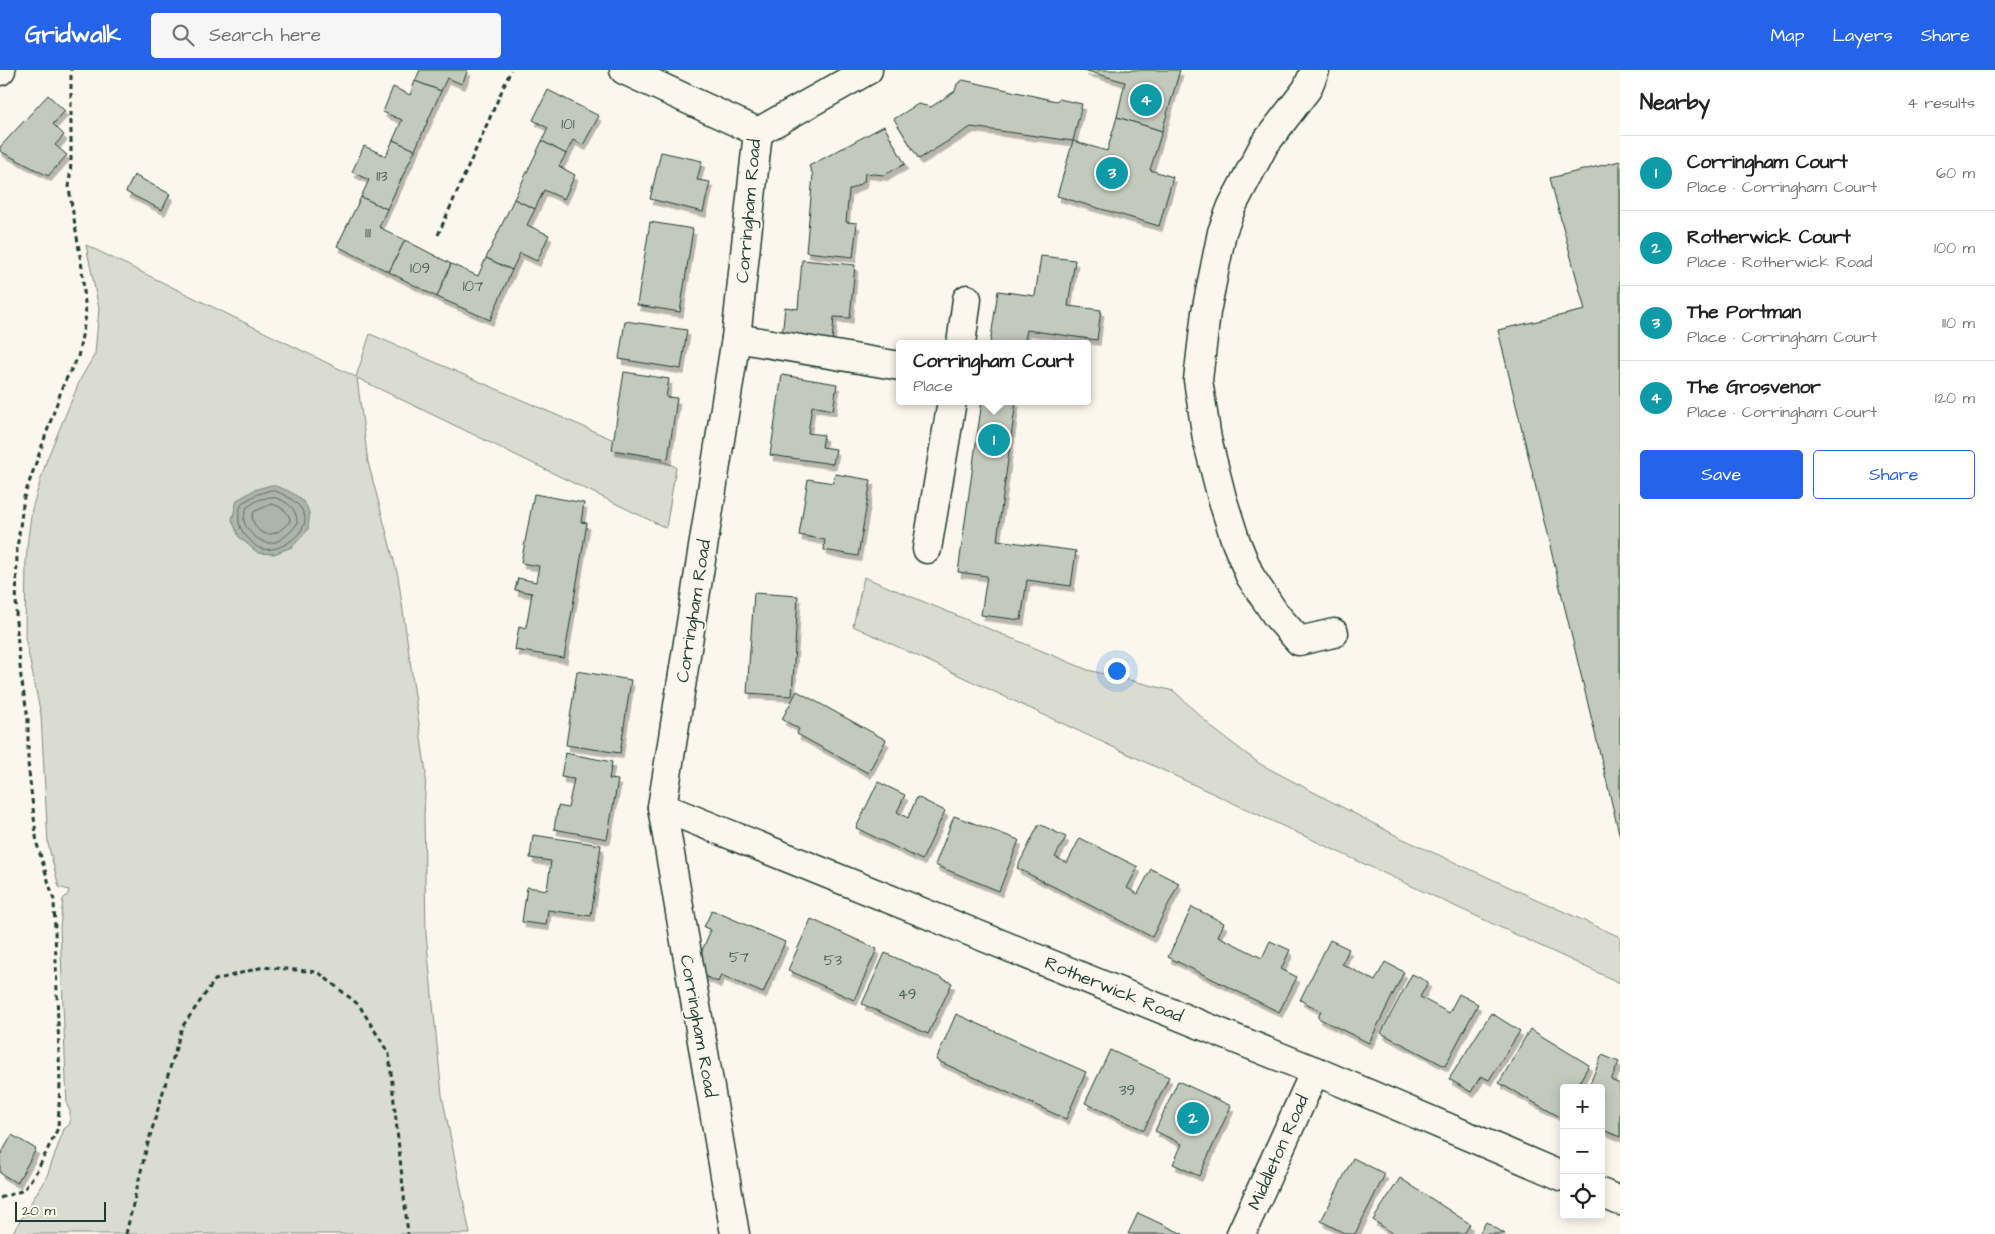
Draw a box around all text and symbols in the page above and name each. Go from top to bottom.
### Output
search box [151,13,501,58]
text: Gridwalk [25,18,121,52]
icon: search [169,21,197,49]
text: Search here [209,22,321,49]
text: Map [1770,23,1804,48]
text: Layers [1832,23,1893,48]
text: Share [1921,23,1970,48]
pin: 4 [1130,81,1162,119]
text: Nearby [1640,88,1710,117]
text: 4 results [1907,92,1975,114]
house number: 101 [561,114,575,135]
street label: Corringham Road [730,138,768,284]
text: Corringham Court [1687,149,1848,176]
pin: 3 [1096,154,1128,192]
text: 1 [1655,162,1657,184]
text: 60 m [1936,162,1975,184]
house number: 113 [376,166,388,187]
text: Place · Corringham Court [1687,176,1877,198]
house number: 111 [365,223,371,244]
text: Rotherwick Court [1687,224,1851,251]
text: 2 [1651,237,1661,259]
text: 100 m [1934,237,1975,259]
text: Place · Rotherwick Road [1687,251,1872,273]
house number: 109 [410,258,430,279]
house number: 107 [463,276,483,297]
text: The Portman [1687,299,1801,326]
text: 3 [1652,312,1660,334]
text: 110 m [1942,312,1975,334]
text: Place · Corringham Court [1687,326,1877,348]
popup [896,340,1091,405]
text: Corringham Court [913,348,1074,375]
text: The Grosvenor [1687,374,1821,401]
text: Place [913,375,953,397]
text: 4 [1651,387,1661,409]
text: 120 m [1935,387,1975,409]
text: Place · Corringham Court [1687,401,1877,423]
pin: 1 [978,421,1010,459]
button: Save [1640,450,1803,499]
button: Share [1813,450,1975,499]
street label: Corringham Road [670,538,718,684]
your location [1104,658,1130,684]
house number: 57 [729,947,749,968]
house number: 53 [824,950,842,971]
street label: Rotherwick Road [1041,950,1187,1029]
street label: Corringham Road [673,953,723,1100]
house number: 49 [898,984,916,1005]
house number: 39 [1119,1080,1135,1101]
map controls [1560,1084,1605,1219]
button: + [1560,1084,1605,1129]
street label: Middleton Road [1242,1091,1315,1214]
pin: 2 [1177,1099,1209,1137]
button: − [1560,1129,1605,1174]
button: locate [1560,1174,1605,1219]
scale bar [15,1199,106,1222]
text: 20 m [22,1201,55,1221]

